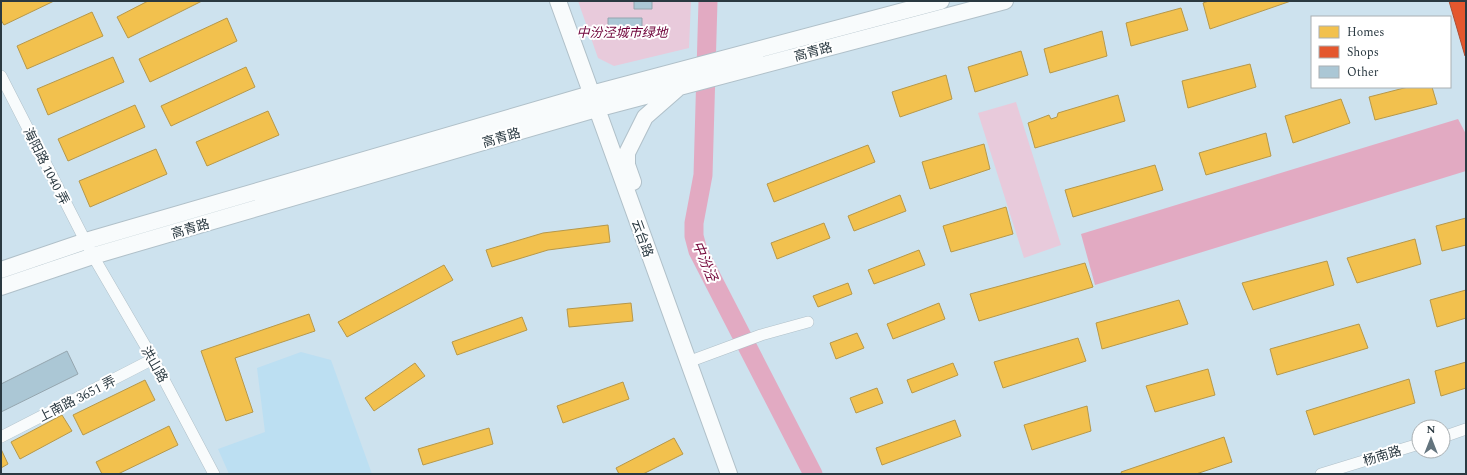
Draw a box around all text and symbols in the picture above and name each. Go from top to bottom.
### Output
legend [1311,16,1451,88]
park label: 中汾泾城市绿地 [576,23,669,43]
text: Homes [1347,23,1385,42]
street label: 高青路 [792,37,835,67]
text: Shops [1347,43,1379,62]
text: Other [1347,63,1379,82]
street label: 高青路 [480,123,523,153]
street label: 海阳路 1040 弄 [18,124,74,209]
street label: 高青路 [169,214,212,244]
street label: 云台路 [626,217,658,260]
water label: 中汾泾 [687,238,723,286]
street label: 洪山路 [136,343,173,386]
street label: 上南路 3651 弄 [35,371,120,427]
north arrow [1411,419,1451,459]
text: N [1427,421,1436,438]
street label: 杨南路 [1361,441,1404,471]

